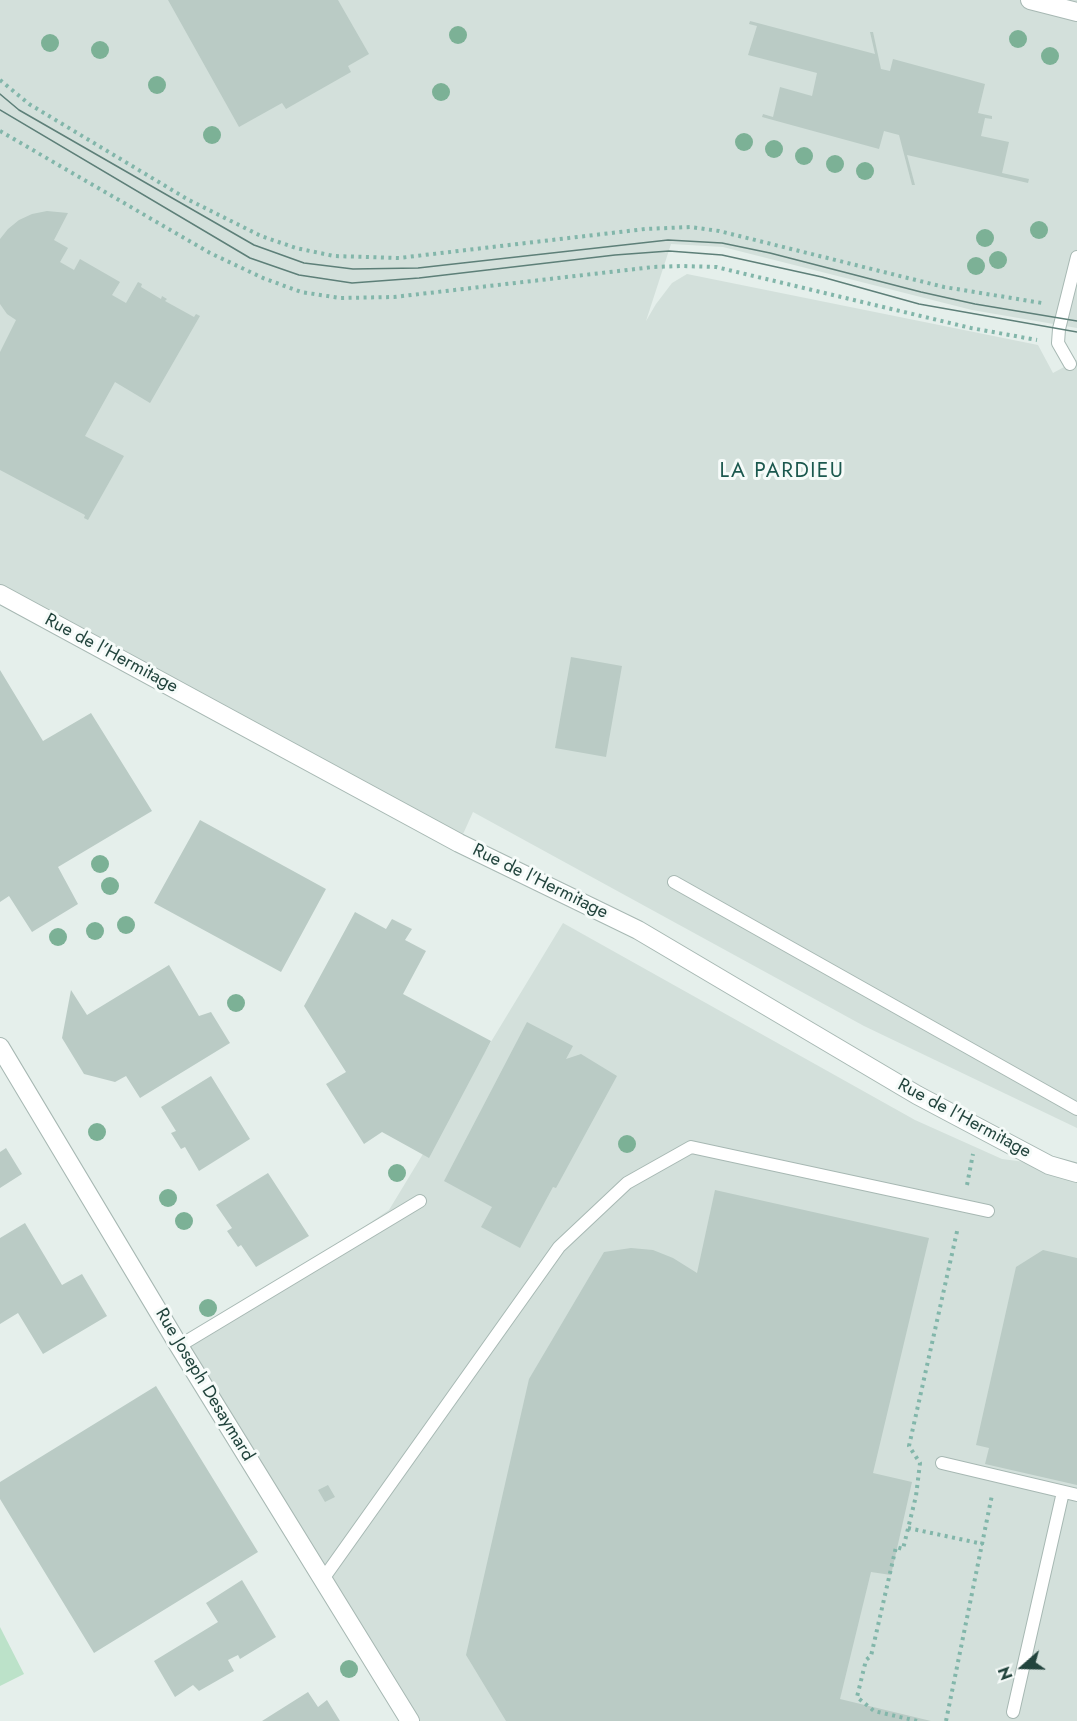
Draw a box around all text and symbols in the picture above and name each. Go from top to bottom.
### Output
district label: LA PARDIEU [719,459,845,485]
street label: Rue de l'Hermitage [41,610,181,698]
street label: Rue de l'Hermitage [469,840,611,924]
street label: Rue de l'Hermitage [894,1075,1034,1163]
street label: Rue Joseph Desaymard [150,1305,258,1465]
north arrow [993,1637,1053,1697]
text: N [993,1663,1019,1683]

